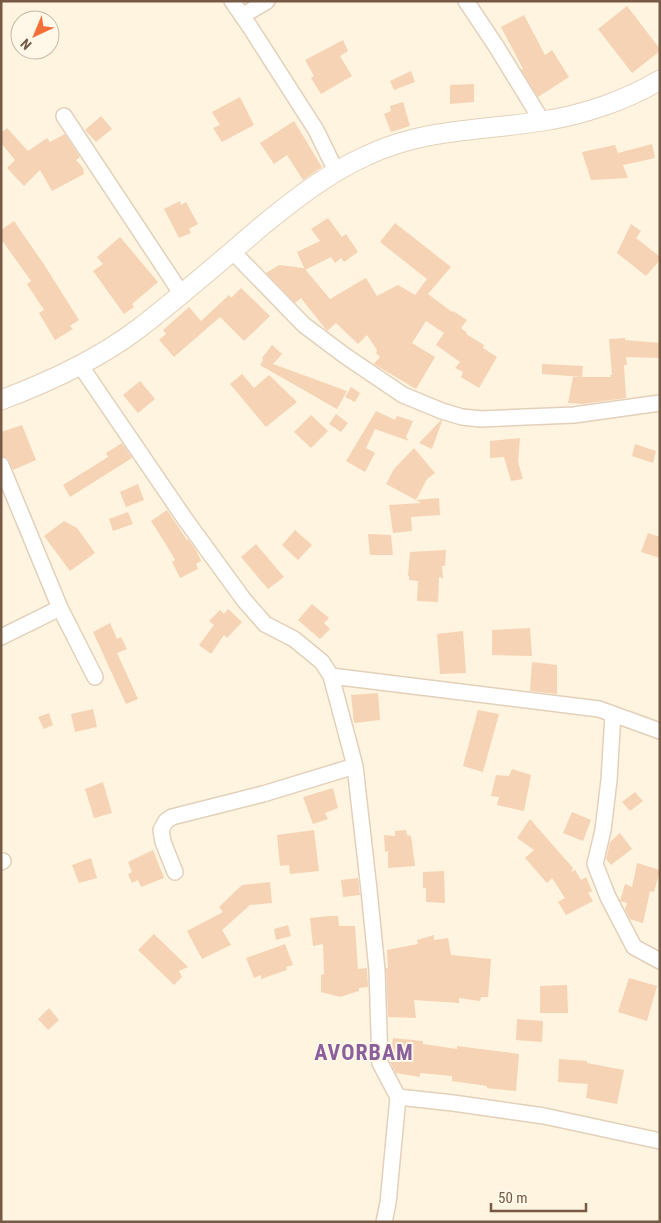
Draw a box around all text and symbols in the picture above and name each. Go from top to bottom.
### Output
north arrow [10,10,60,60]
text: N [17,36,35,53]
district label: AVORBAM [314,1040,414,1065]
scale bar [491,1180,586,1212]
text: 50 m [498,1189,528,1207]

